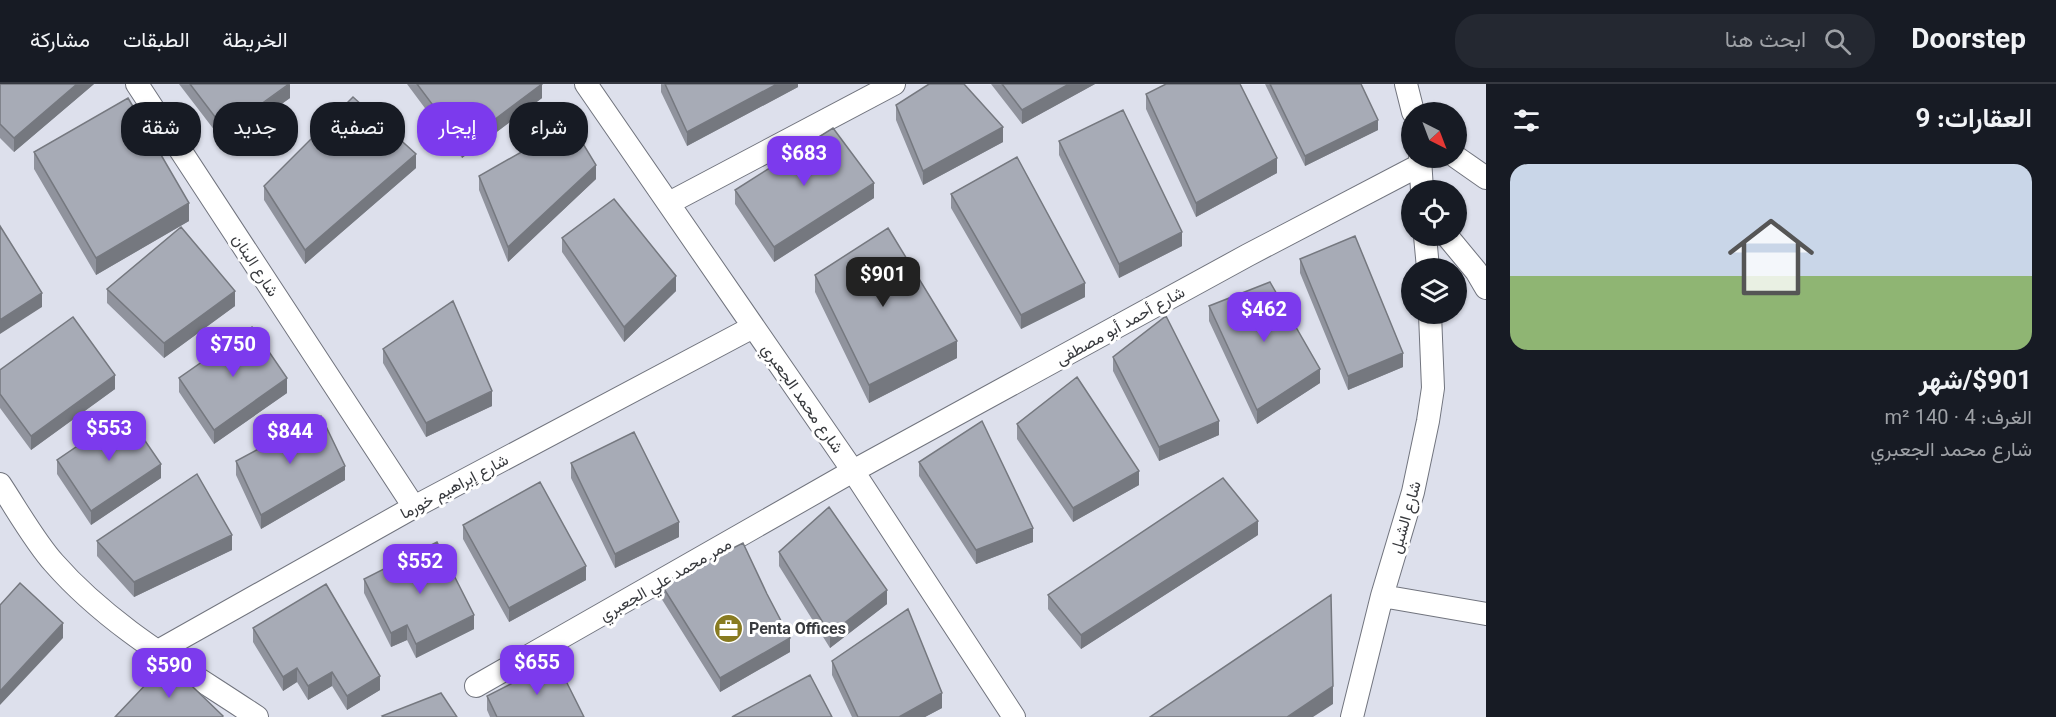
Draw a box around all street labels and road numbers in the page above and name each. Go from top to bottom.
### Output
street label: شارع البنان [224,230,284,303]
street label: شارع أحمد أبو مصطفى [1052,281,1190,373]
street label: شارع محمد الجعبري [754,339,848,460]
street label: شارع إبراهيم خورما [396,449,514,527]
street label: شارع الشبل [1385,478,1430,557]
street label: ممر محمد علي الجعبري [595,533,737,629]

